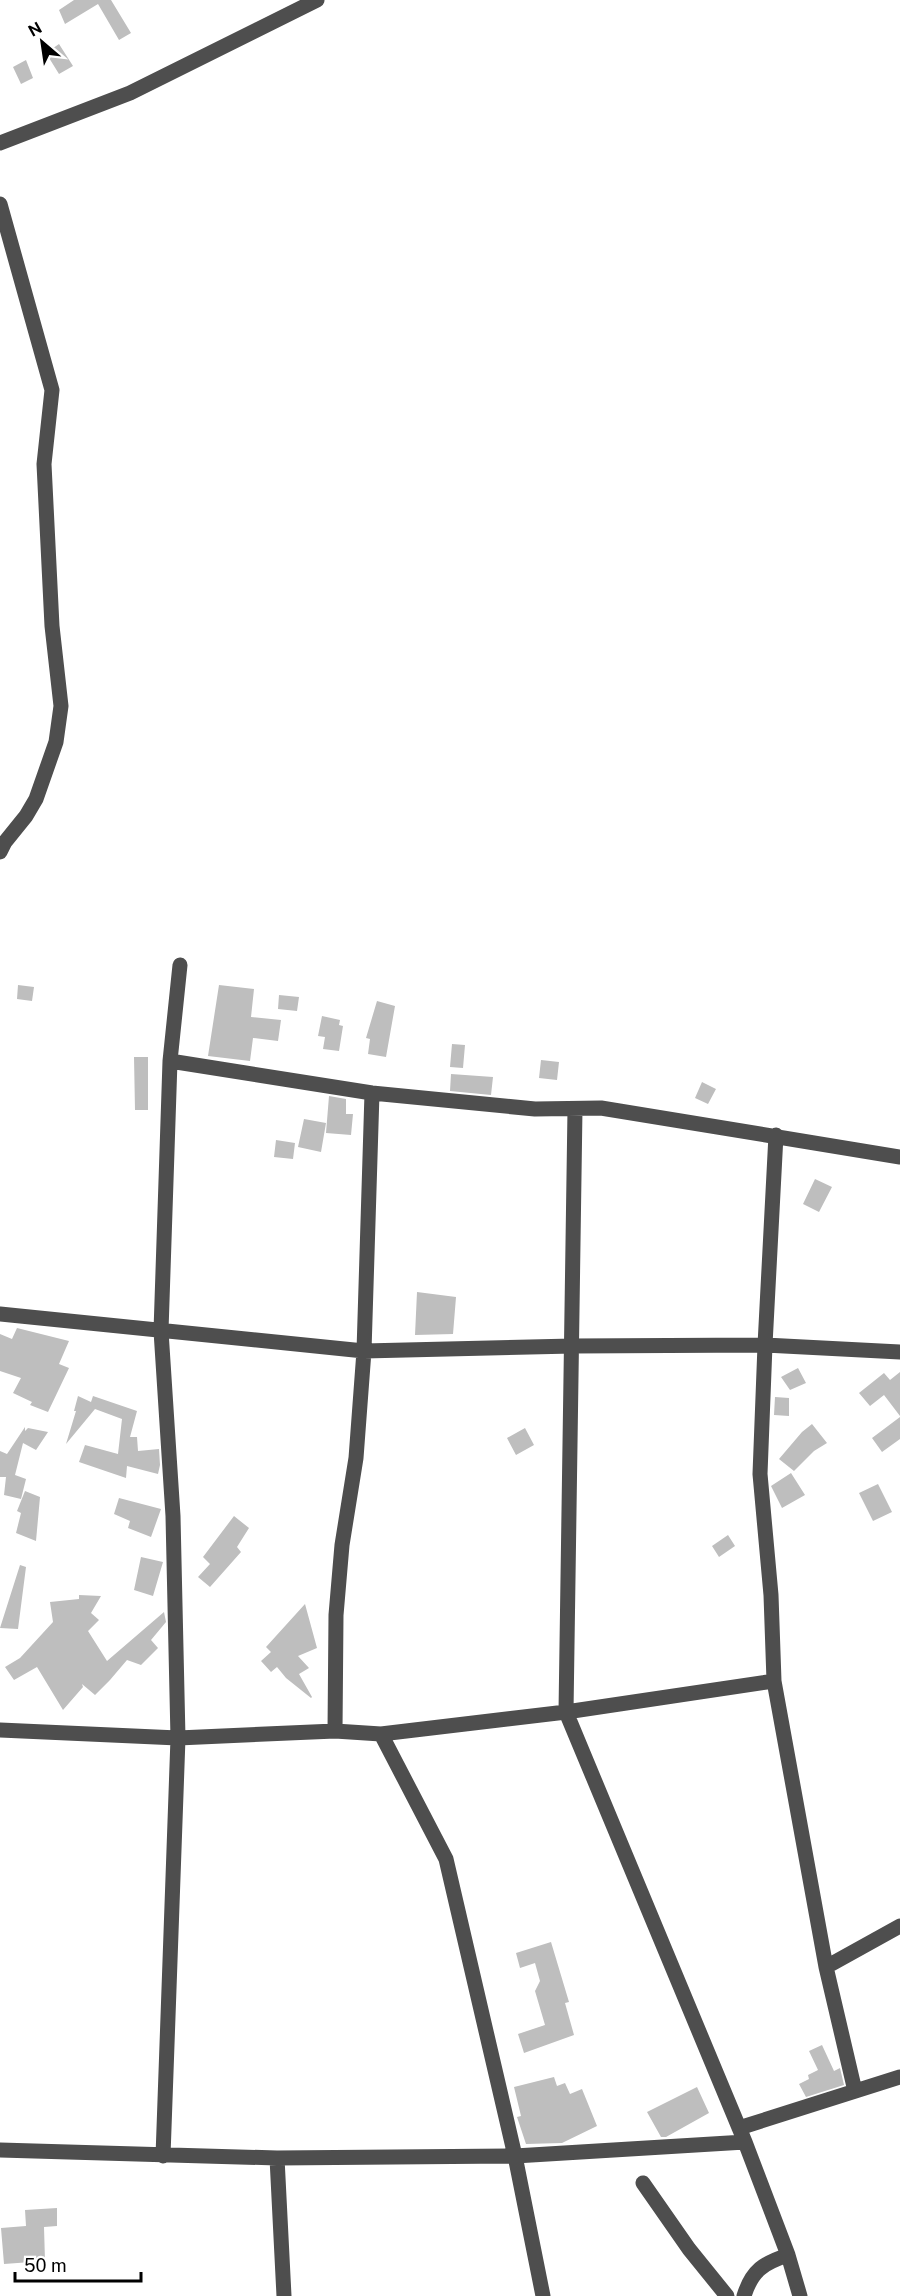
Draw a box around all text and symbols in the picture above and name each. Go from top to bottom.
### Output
north arrow [12,12,72,72]
text: N [25,18,45,41]
scale bar [15,2245,141,2283]
text: 50 m [24,2255,67,2276]

